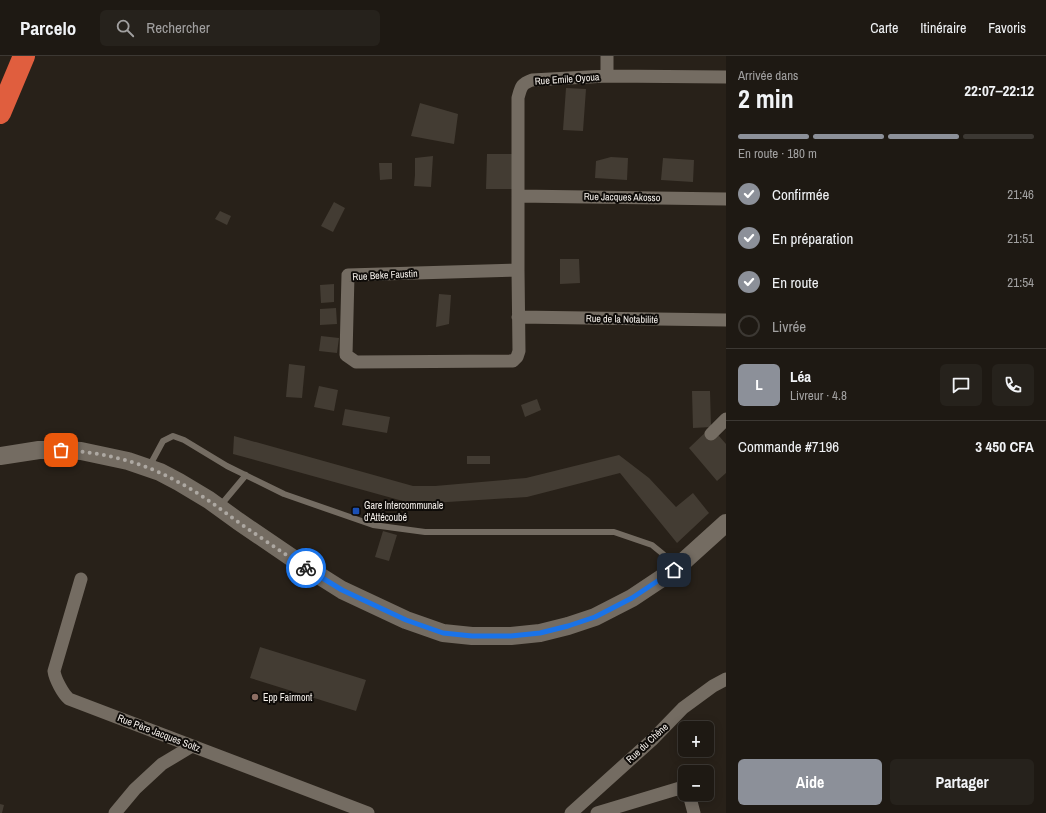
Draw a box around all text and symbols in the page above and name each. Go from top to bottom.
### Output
search box [100,10,380,46]
text: Parcelo [20,15,76,41]
icon: search [114,17,136,39]
text: Rechercher [146,17,210,38]
text: Carte [870,19,898,37]
text: Itinéraire [920,19,966,37]
text: Favoris [988,19,1026,37]
text: Arrivée dans [738,67,798,84]
street label: Rue Emile Oyoua [534,70,600,88]
text: 22:07–22:12 [964,80,1034,101]
text: 2 min [738,81,794,116]
text: En route · 180 m [738,145,817,162]
icon: check [738,183,760,205]
text: Confirmée [772,184,829,205]
text: 21:46 [1007,186,1034,203]
street label: Rue Jacques Akosso [584,190,661,204]
icon: check [738,227,760,249]
text: En préparation [772,228,853,249]
text: 21:51 [1007,230,1034,247]
street label: Rue Beke Faustin [352,267,418,283]
icon: check [738,271,760,293]
text: En route [772,272,819,293]
text: 21:54 [1007,274,1034,291]
street label: Rue de la Notabilité [586,312,659,326]
text: Livrée [772,316,806,337]
button: chat [940,364,982,406]
button: phone [992,364,1034,406]
text: Léa [790,366,811,387]
text: L [755,374,763,395]
text: Livreur · 4.8 [790,387,847,404]
pin [44,433,78,467]
text: Commande #7196 [738,436,839,457]
text: 3 450 CFA [975,436,1034,457]
icon: bag [50,439,72,461]
place label: Gare Intercommunale d'Attécoubé [364,499,444,524]
marker: Gare Intercommunale d'Attécoubé [351,506,361,516]
courier [286,548,326,588]
pin [657,553,691,587]
icon: bike [295,557,317,579]
icon: home [663,559,685,581]
place label: Epp Fairmont [263,691,313,704]
marker: Epp Fairmont [250,692,260,702]
street label: Rue Père Jacques Soltz [116,711,202,755]
street label: Rue du Chêne [623,720,671,766]
map controls [678,721,714,801]
button: + [678,721,714,757]
button: Aide [738,759,882,805]
button: Partager [890,759,1034,805]
button: − [678,765,714,801]

